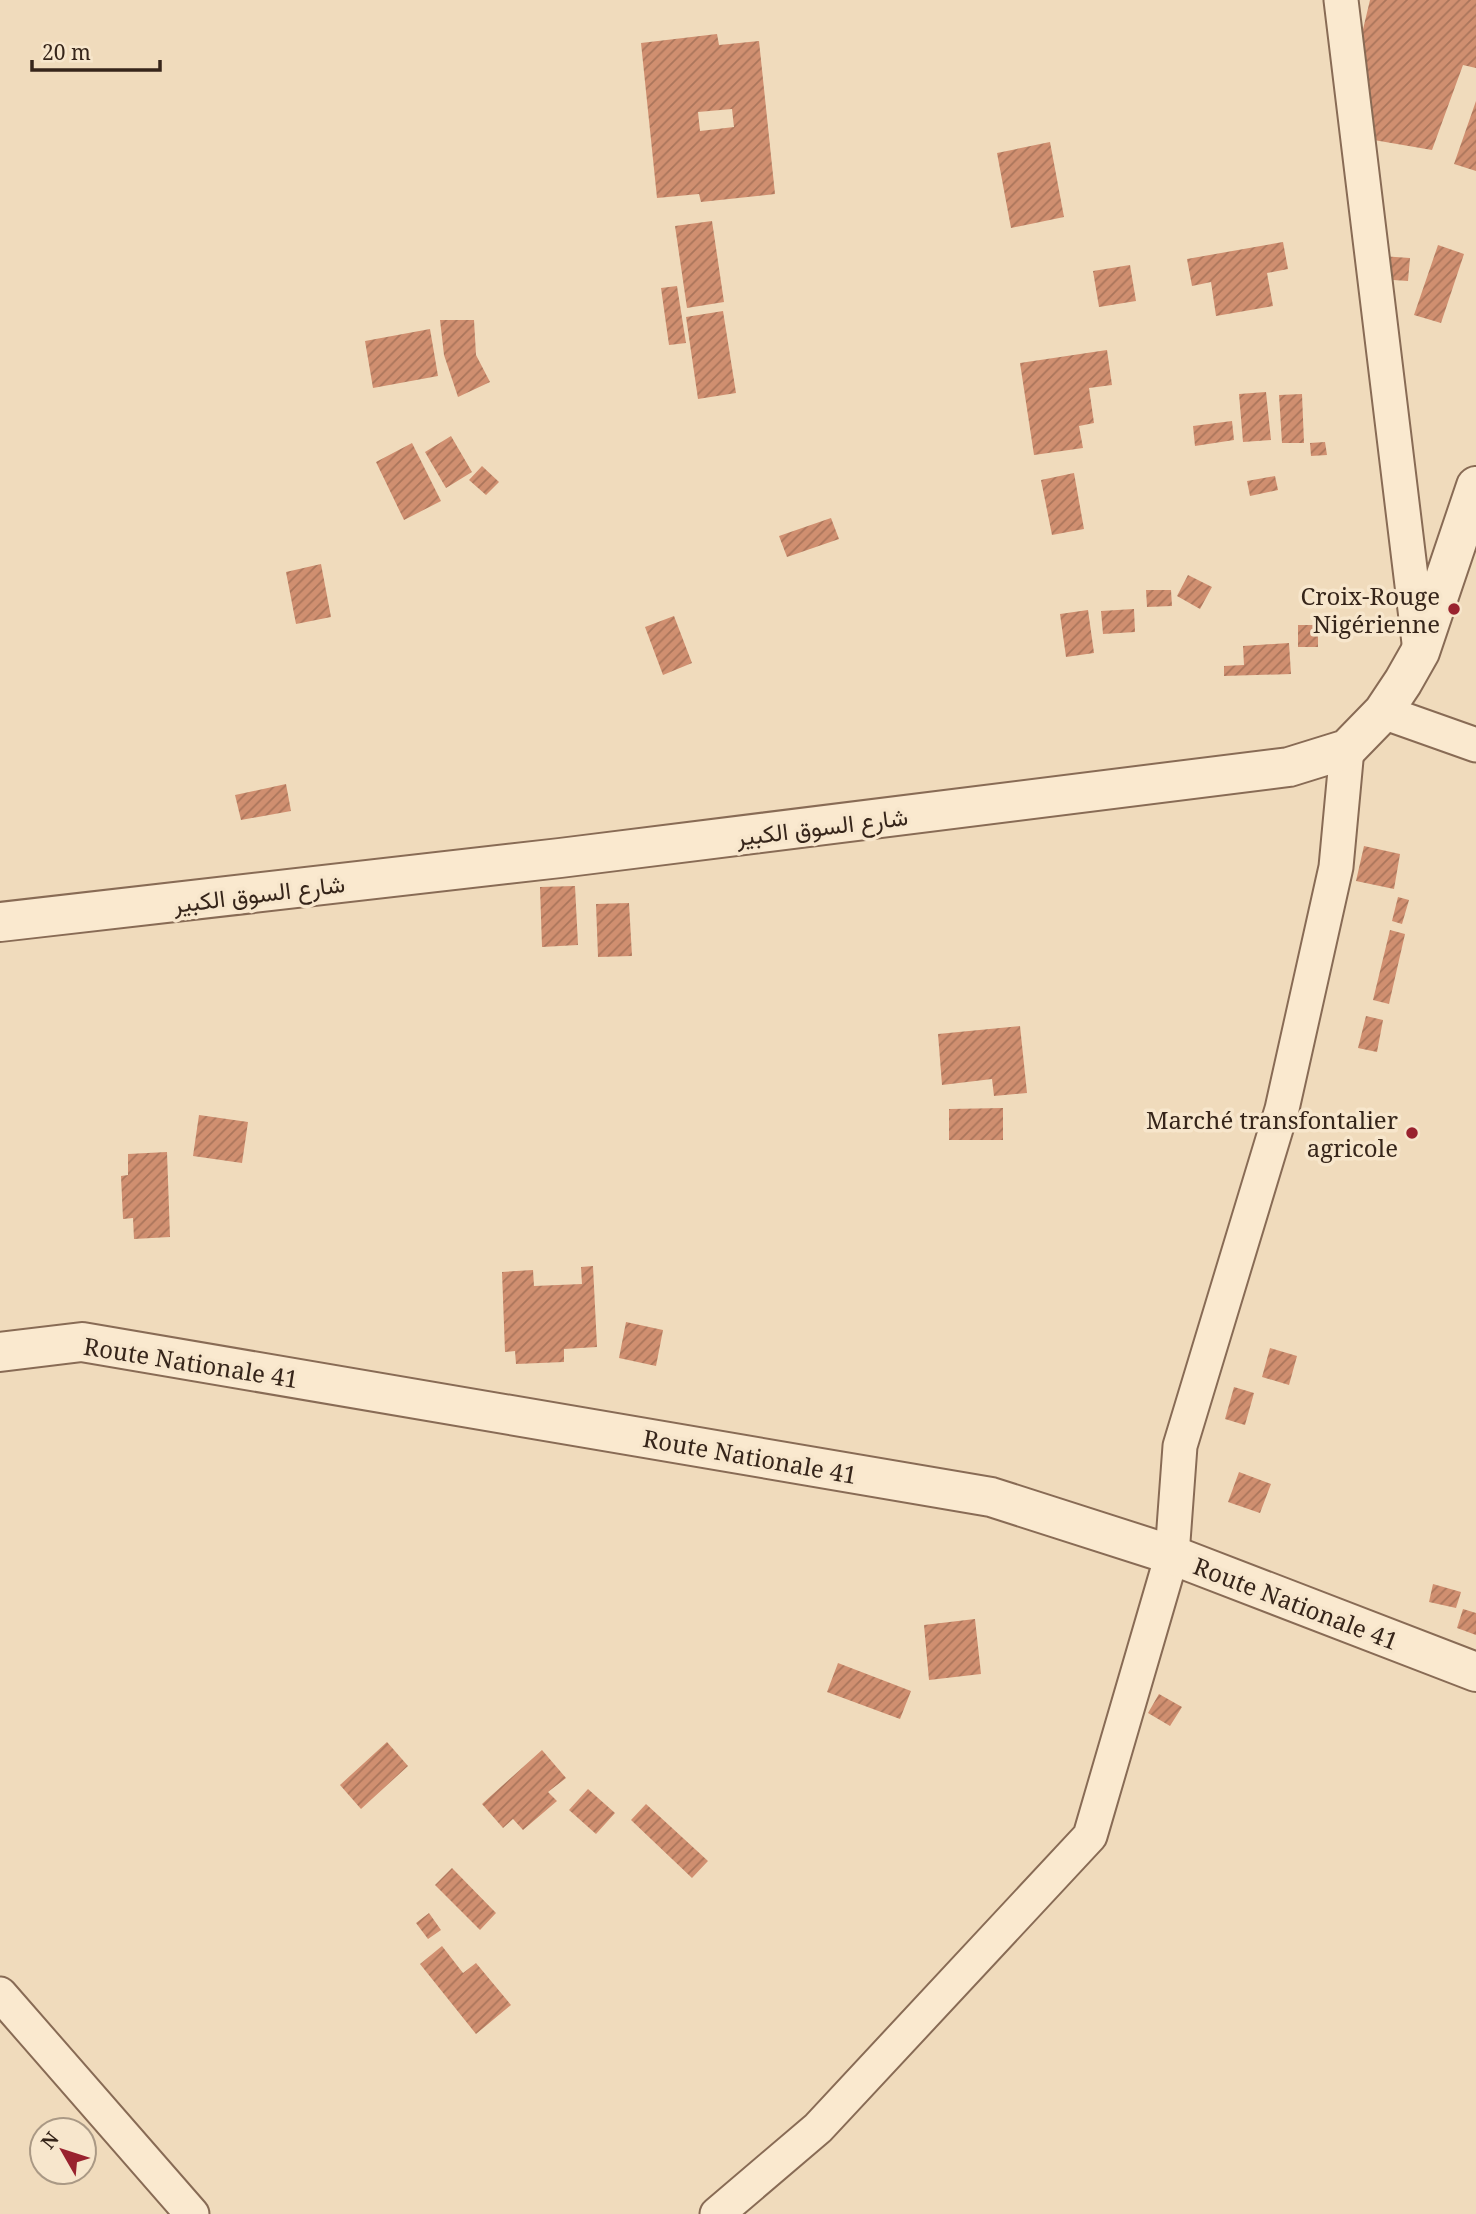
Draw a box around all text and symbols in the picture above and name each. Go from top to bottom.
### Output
scale bar [32,28,159,72]
text: 20 m [42,38,91,66]
place label: Croix-Rouge Nigérienne [1301,579,1440,640]
marker: Croix-Rouge Nigérienne [1446,601,1462,617]
street label: شارع السوق الكبير [733,799,910,854]
street label: شارع السوق الكبير [170,866,347,921]
place label: Marché transfontalier agricole [1146,1103,1398,1164]
marker: Marché transfontalier agricole [1404,1125,1420,1141]
street label: Route Nationale 41 [81,1329,301,1395]
street label: Route Nationale 41 [641,1421,859,1491]
street label: Route Nationale 41 [1189,1549,1403,1657]
north arrow [28,2116,98,2186]
text: N [35,2126,65,2154]

